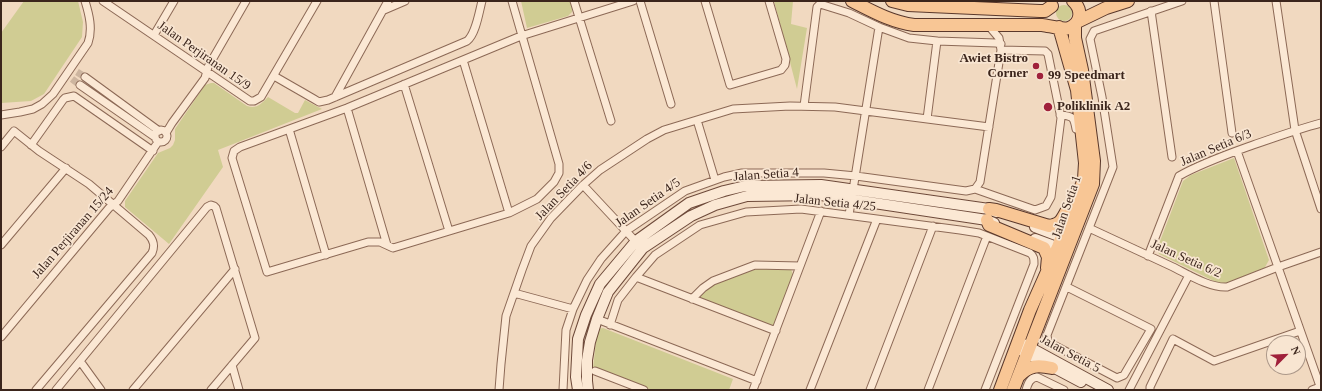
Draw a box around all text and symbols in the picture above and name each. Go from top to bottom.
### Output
street label: Jalan Perjiranan 15/9 [155,18,253,94]
place label: Awiet Bistro Corner [960,51,1028,82]
marker: Awiet Bistro Corner [1031,61,1041,71]
place label: 99 Speedmart [1048,68,1125,84]
marker: 99 Speedmart [1035,71,1045,81]
place label: Poliklinik A2 [1057,99,1130,115]
marker: Poliklinik A2 [1042,101,1054,113]
street label: Jalan Setia 6/3 [1178,126,1254,170]
street label: Jalan Setia 4/6 [532,158,596,224]
street label: Jalan Setia 4 [733,165,799,185]
street label: Jalan Setia 1 [1049,173,1085,241]
street label: Jalan Setia 4/5 [612,175,684,231]
street label: Jalan Perjiranan 15/24 [29,184,117,282]
street label: Jalan Setia 4/25 [793,191,877,215]
street label: Jalan Setia 6/2 [1148,236,1224,282]
street label: Jalan Setia 5 [1037,332,1103,376]
north arrow [1266,335,1306,375]
text: N [1289,344,1303,357]

